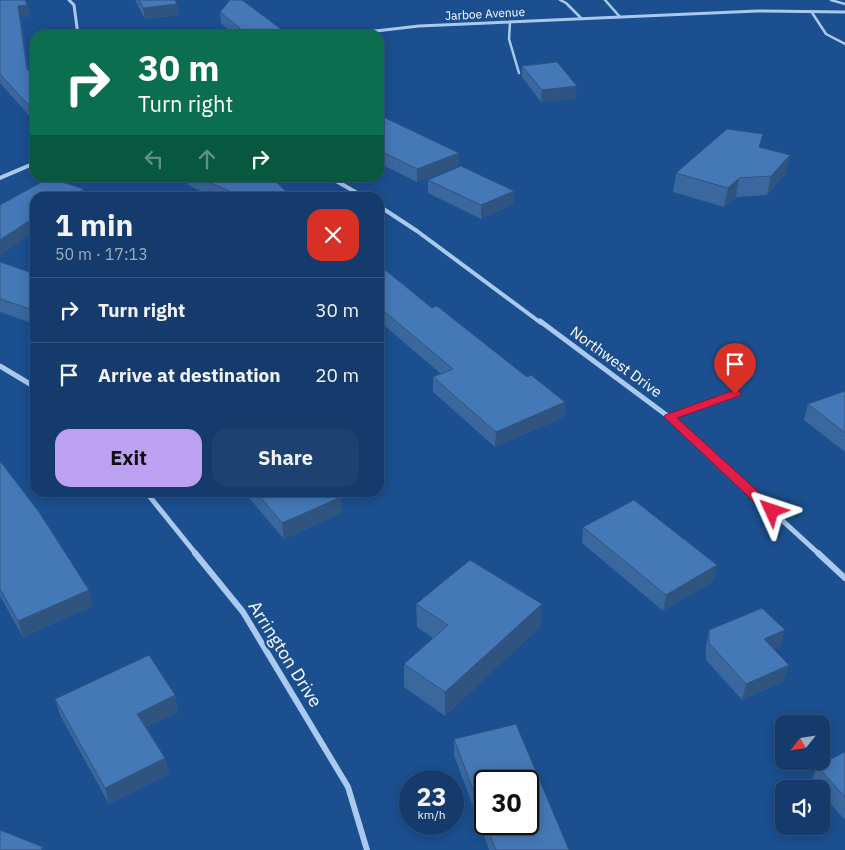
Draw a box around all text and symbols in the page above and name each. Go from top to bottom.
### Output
street label: Jarboe Avenue [445,4,526,23]
text: 30 m [138,45,220,91]
icon: right [55,50,120,115]
text: Turn right [138,89,233,118]
icon: left [140,145,168,173]
icon: ahead [193,145,221,173]
icon: right [246,145,274,173]
text: 1 min [55,205,133,244]
button: close [307,209,359,261]
text: 50 m · 17:13 [55,244,148,264]
icon: right [55,296,83,324]
text: Turn right [98,298,185,322]
text: 30 m [315,298,359,322]
street label: Northwest Drive [567,322,666,401]
pin [714,343,756,394]
icon: arrive [721,350,749,378]
icon: arrive [55,361,83,389]
text: Arrive at destination [98,363,281,387]
text: 20 m [315,363,359,387]
button: Exit [55,429,202,487]
button: Share [212,429,359,487]
position arrow [745,484,797,536]
street label: Arrington Drive [243,596,327,711]
north arrow [775,715,830,770]
map controls [775,715,830,835]
speed limit sign: 30 [474,770,539,835]
text: 23 [416,780,447,813]
button: sound [775,780,830,835]
text: km/h [417,807,446,822]

